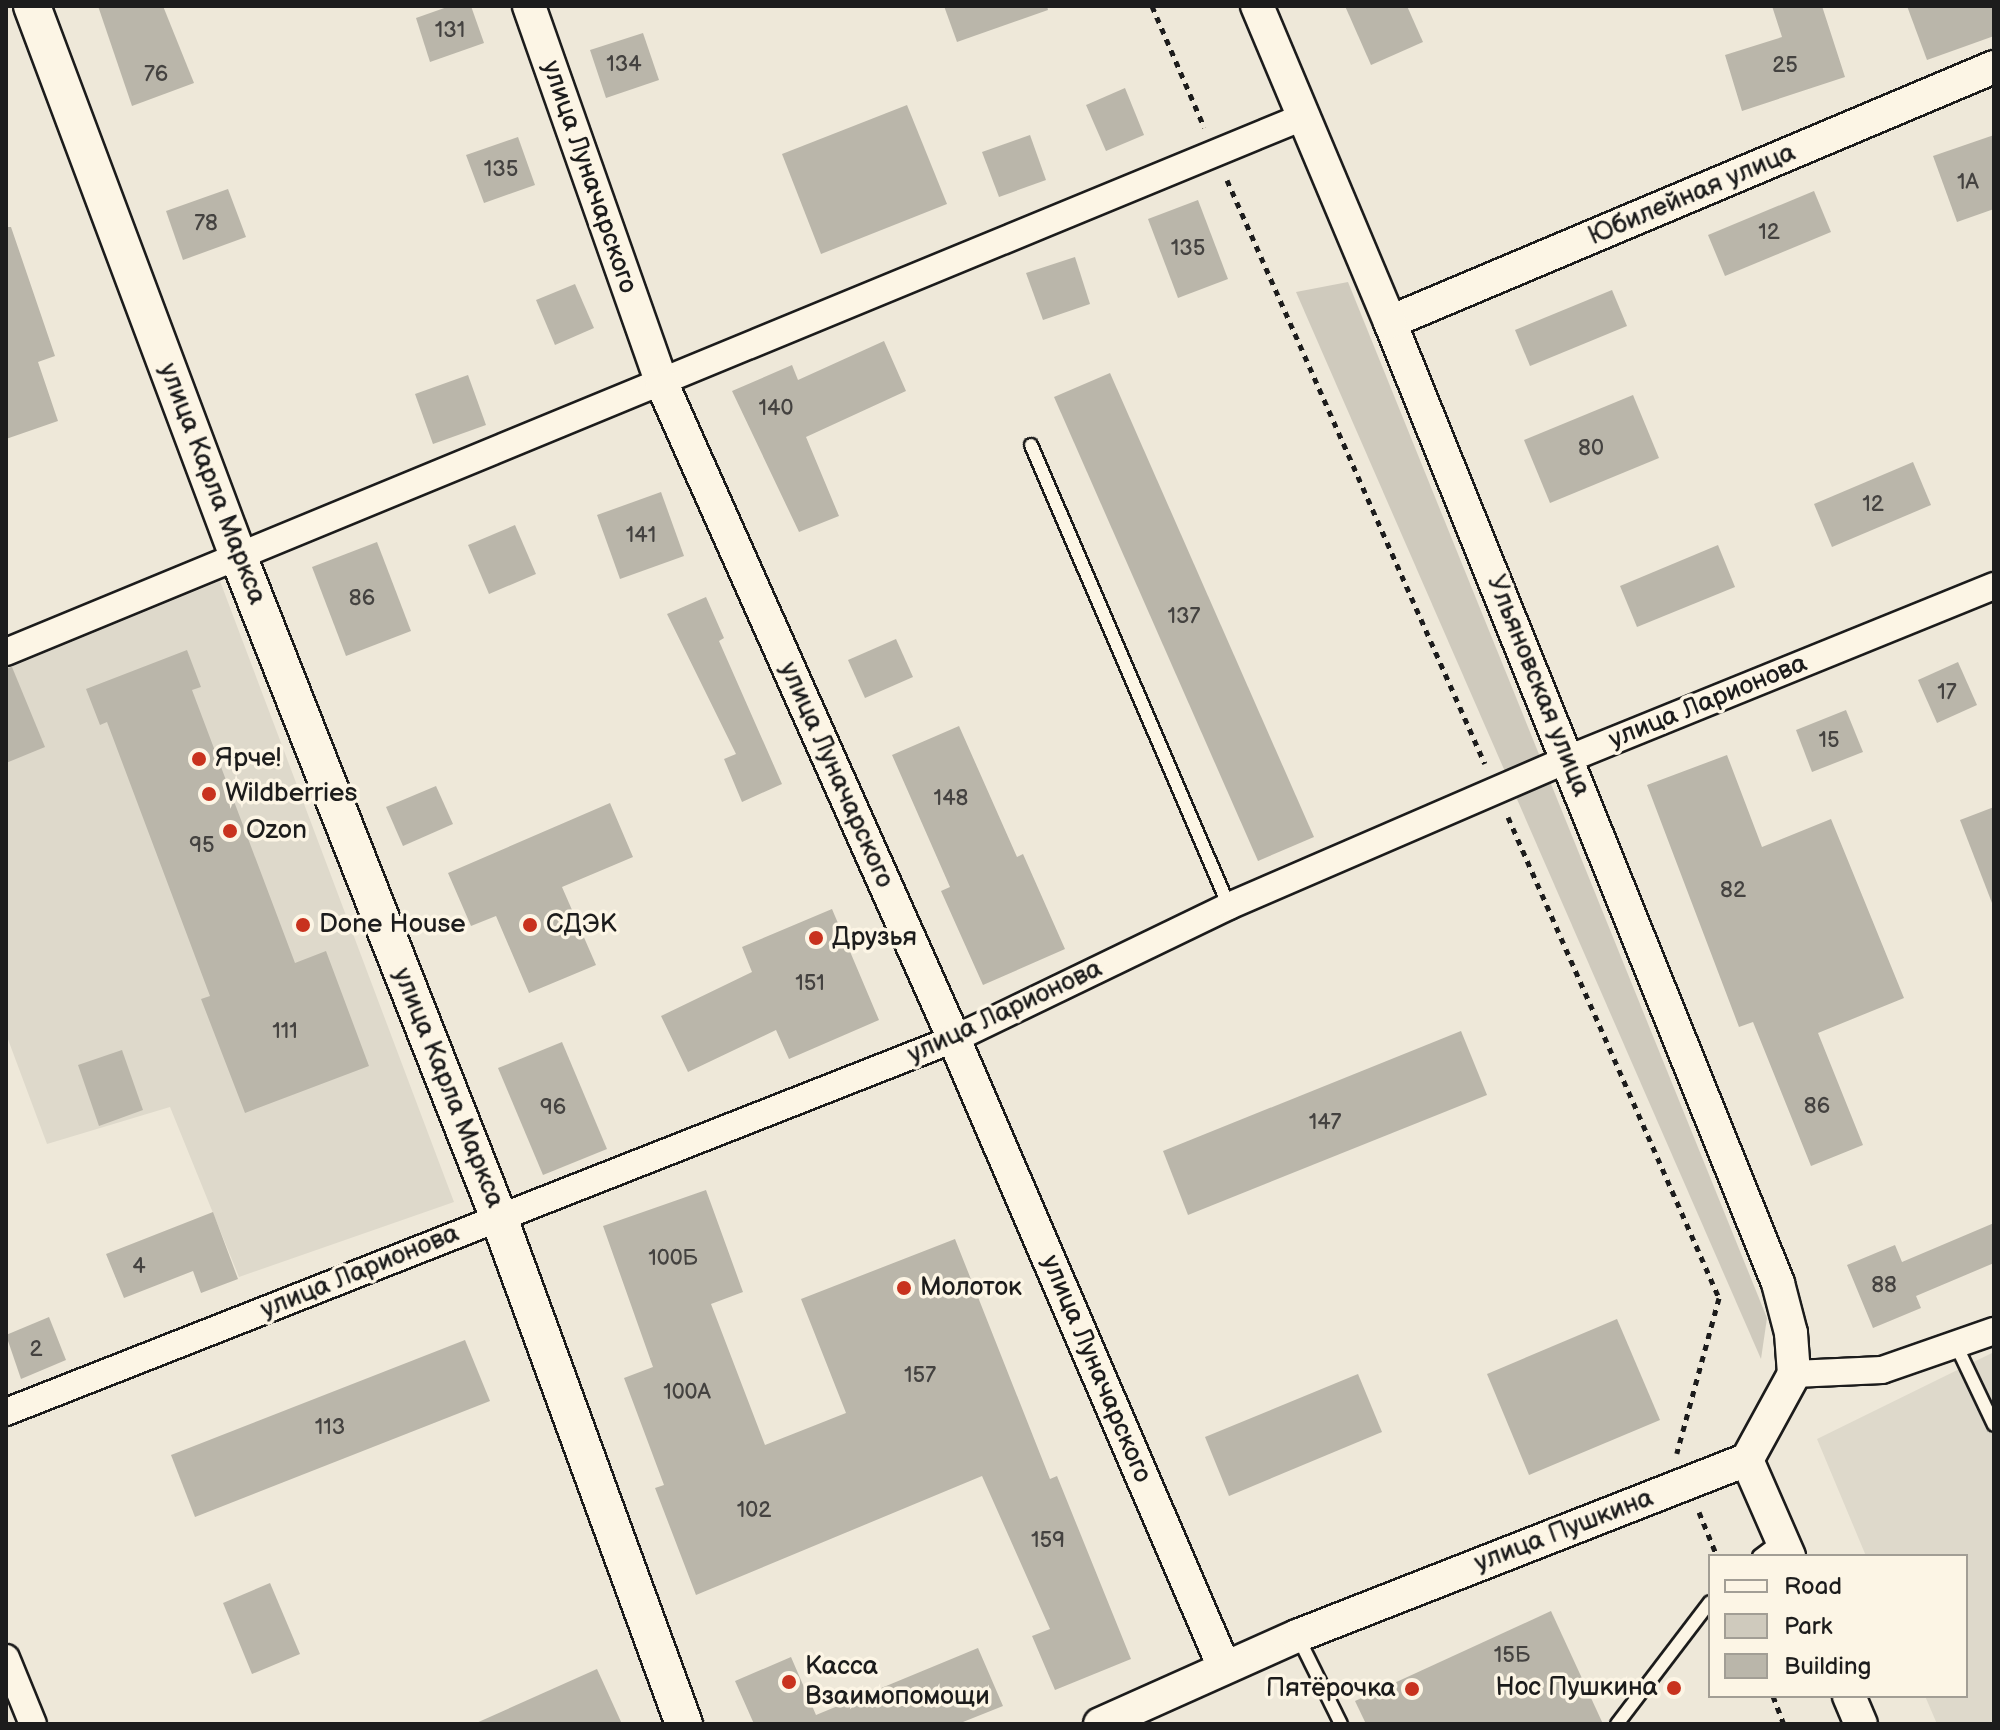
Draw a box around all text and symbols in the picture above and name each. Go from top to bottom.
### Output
house number: 131 [435,18,465,44]
house number: 134 [606,52,642,78]
house number: 25 [1772,53,1798,79]
street label: улица Луначарского [535,57,643,297]
house number: 76 [144,62,168,88]
street label: Юбилейная улица [1584,137,1800,253]
house number: 135 [484,157,518,183]
house number: 1А [1957,170,1979,196]
house number: 78 [194,211,218,237]
house number: 12 [1758,220,1780,246]
house number: 135 [1171,236,1205,262]
street label: улица Карла Маркса [152,359,272,609]
house number: 140 [759,396,793,422]
house number: 80 [1578,436,1604,462]
house number: 12 [1862,492,1884,518]
house number: 141 [626,523,656,549]
street label: Ульяновская улица [1479,571,1597,801]
house number: 86 [349,586,375,612]
house number: 137 [1168,604,1200,630]
street label: улица Ларионова [1604,648,1812,756]
street label: улица Луначарского [772,657,900,893]
house number: 17 [1937,680,1957,706]
house number: 15 [1818,728,1840,754]
place label: Ярче! [215,743,281,775]
marker: Ярче! [190,750,208,768]
place label: Wildberries [225,778,357,810]
marker: Wildberries [200,785,218,803]
house number: 148 [934,786,968,812]
place label: Ozon [246,815,307,847]
marker: Ozon [221,822,239,840]
house number: 95 [189,833,215,859]
house number: 82 [1720,878,1746,904]
place label: Done House [319,909,466,941]
place label: СДЭК [546,909,616,941]
marker: Done House [294,916,312,934]
marker: СДЭК [521,916,539,934]
place label: Друзья [832,922,917,954]
marker: Друзья [807,929,825,947]
street label: улица Ларионова [903,953,1107,1071]
street label: улица Карла Маркса [386,964,510,1212]
house number: 151 [795,971,825,997]
house number: 111 [272,1019,298,1045]
house number: 86 [1804,1094,1830,1120]
house number: 96 [540,1095,566,1121]
house number: 147 [1309,1110,1341,1136]
street label: улица Ларионова [256,1218,464,1326]
house number: 100Б [648,1246,698,1272]
street label: улица Луначарского [1034,1251,1158,1487]
house number: 4 [132,1254,146,1280]
place label: Молоток [920,1272,1022,1304]
house number: 88 [1871,1273,1897,1299]
marker: Молоток [895,1279,913,1297]
house number: 2 [30,1337,42,1363]
house number: 157 [904,1363,936,1389]
house number: 100А [663,1380,711,1406]
house number: 113 [315,1415,345,1441]
street label: улица Пушкина [1470,1483,1658,1579]
house number: 102 [737,1498,771,1524]
house number: 159 [1031,1528,1065,1554]
legend [1708,1554,1968,1698]
text: Road [1784,1572,1842,1601]
text: Park [1784,1612,1832,1641]
house number: 15Б [1494,1643,1530,1669]
place label: Касса Взаимопомощи [805,1651,990,1712]
text: Building [1784,1652,1871,1681]
place label: Нос Пушкина [1495,1672,1658,1704]
marker: Касса Взаимопомощи [780,1673,798,1691]
place label: Пятёрочка [1266,1673,1396,1705]
marker: Нос Пушкина [1665,1679,1683,1697]
marker: Пятёрочка [1403,1680,1421,1698]

